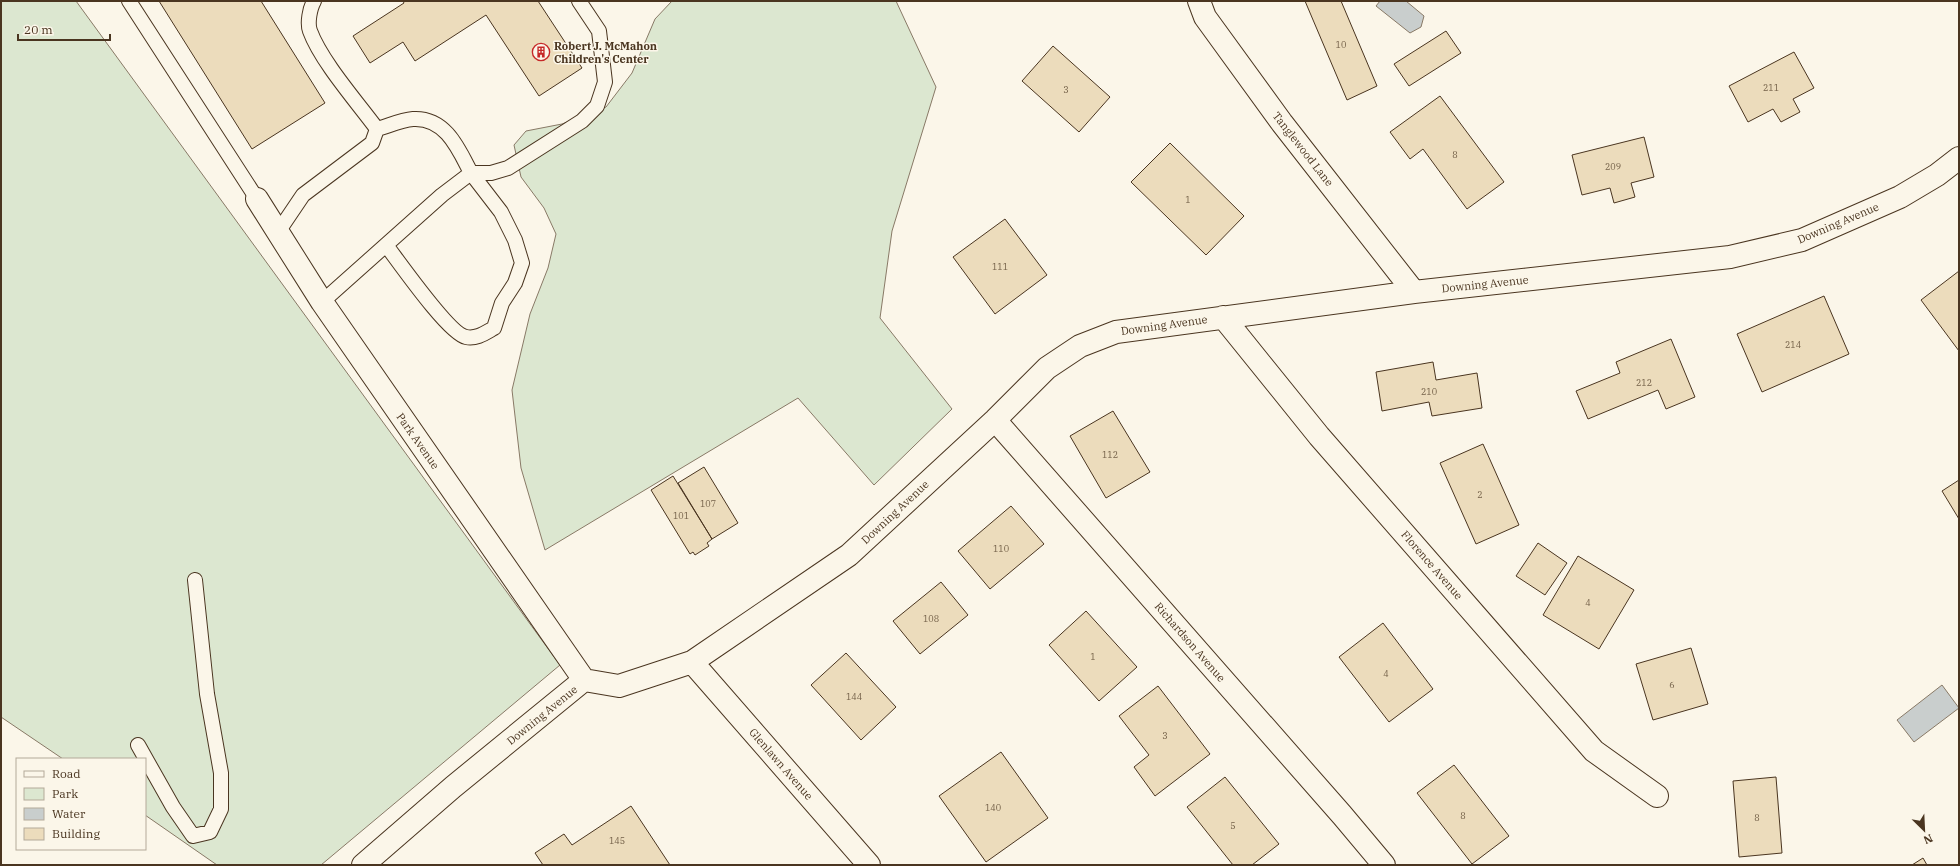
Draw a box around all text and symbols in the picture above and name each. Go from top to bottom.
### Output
scale bar [18,16,110,42]
text: 20 m [24,22,53,37]
place label: Robert J. McMahon Children's Center [554,39,657,66]
house number: 10 [1336,39,1346,50]
building icon: Robert J. McMahon Children's Center [531,42,551,62]
house number: 211 [1763,82,1779,93]
house number: 3 [1063,84,1069,95]
street label: Tanglewood Lane [1270,109,1337,189]
house number: 8 [1452,149,1458,160]
house number: 209 [1605,161,1621,172]
house number: 1 [1185,194,1191,205]
street label: Downing Avenue [1795,199,1881,246]
house number: 111 [992,261,1008,272]
street label: Downing Avenue [1441,272,1529,296]
street label: Downing Avenue [1120,312,1208,338]
house number: 214 [1785,339,1801,350]
house number: 212 [1636,377,1652,388]
house number: 210 [1421,386,1437,397]
street label: Park Avenue [394,410,442,472]
house number: 112 [1102,449,1118,460]
street label: Downing Avenue [858,477,932,547]
house number: 2 [1477,489,1483,500]
house number: 107 [700,498,716,509]
house number: 101 [673,510,689,521]
street label: Florence Avenue [1398,528,1466,602]
house number: 110 [993,543,1009,554]
house number: 4 [1585,597,1591,608]
street label: Richardson Avenue [1152,599,1228,685]
house number: 108 [923,613,939,624]
house number: 1 [1090,651,1096,662]
house number: 4 [1383,668,1389,679]
house number: 6 [1669,679,1675,690]
street label: Downing Avenue [504,682,580,748]
house number: 144 [846,691,862,702]
street label: Glenlawn Avenue [746,725,816,803]
house number: 3 [1162,730,1168,741]
legend [16,758,146,850]
text: Road [52,766,81,781]
text: Park [52,786,78,801]
house number: 140 [985,802,1001,813]
text: Water [52,806,86,821]
house number: 8 [1460,810,1466,821]
north arrow [1904,810,1944,850]
house number: 8 [1754,812,1760,823]
house number: 5 [1230,820,1236,831]
text: Building [52,826,100,841]
text: N [1921,831,1935,847]
house number: 145 [609,835,625,846]

